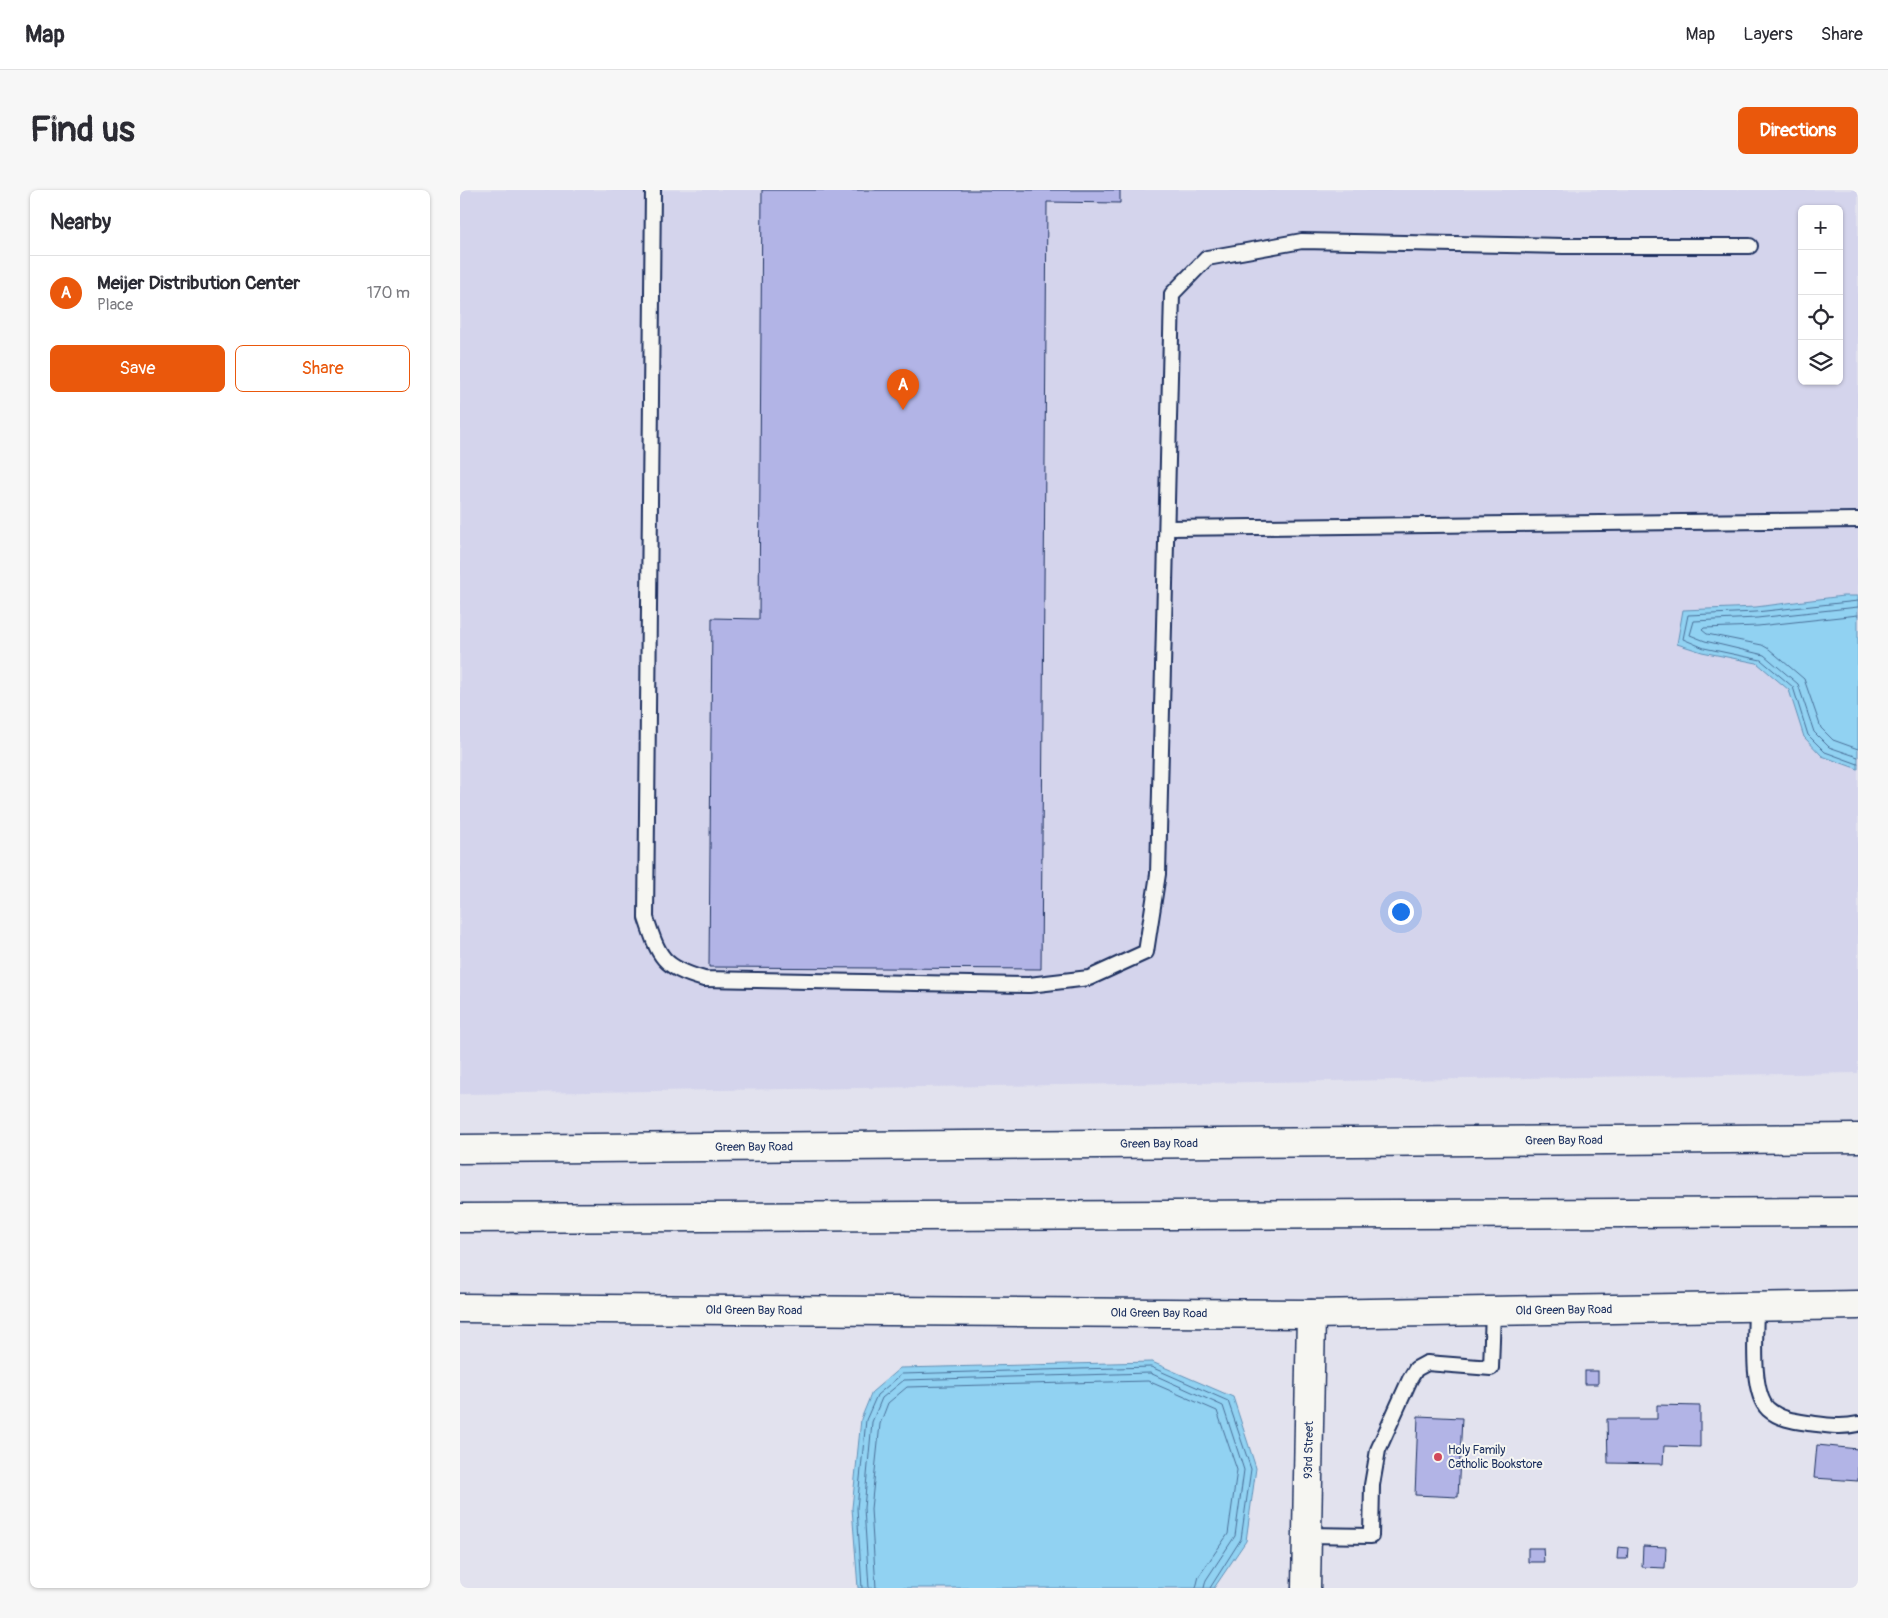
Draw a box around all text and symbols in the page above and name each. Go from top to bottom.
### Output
text: Map [25,20,65,49]
text: Map [1686,23,1715,46]
text: Layers [1743,23,1793,46]
text: Share [1821,23,1863,46]
button: Directions [1738,107,1858,154]
text: Find us [30,108,135,152]
map controls [1798,205,1843,385]
button: + [1798,205,1843,250]
text: Nearby [50,209,111,236]
button: − [1798,250,1843,295]
text: Meijer Distribution Center [97,271,300,295]
text: A [61,283,71,303]
text: 170 m [367,283,410,303]
text: Place [97,295,133,315]
button: locate [1798,295,1843,340]
button: layers [1798,340,1843,385]
button: Save [50,345,225,392]
button: Share [235,345,410,392]
pin: A [887,369,919,410]
your location [1388,899,1414,925]
street label: Green Bay Road [1525,1133,1603,1149]
street label: Green Bay Road [1120,1136,1198,1152]
street label: Green Bay Road [715,1139,793,1155]
street label: Old Green Bay Road [1515,1302,1613,1319]
street label: Old Green Bay Road [705,1303,803,1318]
street label: Old Green Bay Road [1110,1306,1208,1321]
street label: 93rd Street [1301,1421,1317,1479]
place label: Holy Family Catholic Bookstore [1448,1443,1543,1472]
marker: Holy Family Catholic Bookstore [1432,1451,1444,1463]

